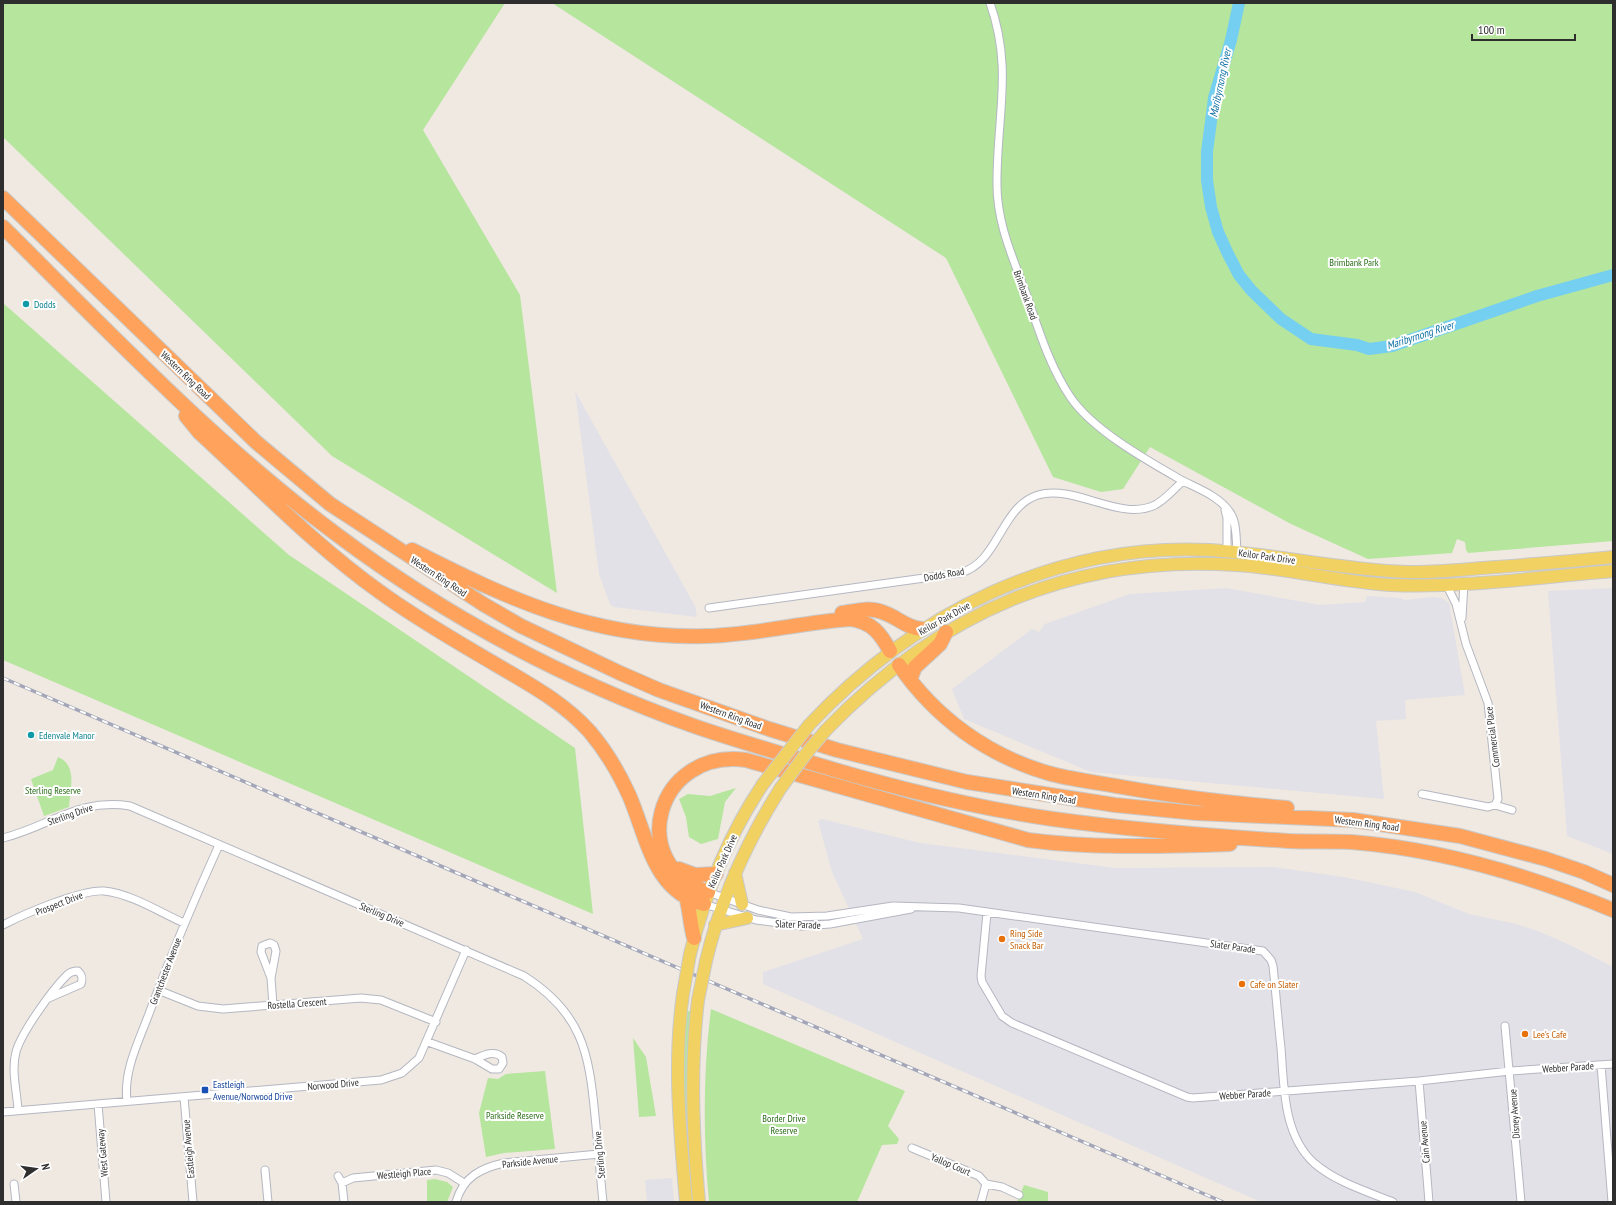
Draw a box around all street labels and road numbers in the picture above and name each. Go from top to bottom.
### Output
street label: Brimbank Road [1011,269,1040,322]
street label: Western Ring Road [158,348,213,403]
street label: Keilor Park Drive [1238,546,1296,567]
street label: Western Ring Road [408,553,469,600]
street label: Dodds Road [923,565,965,584]
street label: Keilor Park Drive [916,599,972,638]
street label: Western Ring Road [698,698,763,733]
street label: Commercial Place [1482,706,1503,768]
street label: Western Ring Road [1011,784,1077,807]
street label: Sterling Drive [46,801,95,828]
street label: Western Ring Road [1334,813,1400,834]
street label: Keilor Park Drive [705,832,740,890]
street label: Prospect Drive [34,888,85,918]
street label: Sterling Drive [357,899,406,930]
street label: Slater Parade [775,917,821,932]
street label: Grantchester Avenue [147,936,184,1007]
street label: Slater Parade [1209,937,1256,956]
street label: Rostella Crescent [267,995,327,1012]
street label: Webber Parade [1542,1059,1594,1076]
street label: Norwood Drive [307,1076,359,1093]
street label: Webber Parade [1219,1086,1271,1103]
street label: Disney Avenue [1506,1089,1523,1139]
street label: Eastleigh Avenue [179,1119,198,1179]
street label: Cain Avenue [1416,1120,1433,1164]
street label: West Gateway [94,1128,111,1177]
street label: Sterling Drive [591,1131,608,1179]
street label: Yallop Court [929,1150,973,1179]
street label: Parkside Avenue [502,1152,559,1171]
street label: Westleigh Place [376,1165,432,1182]

